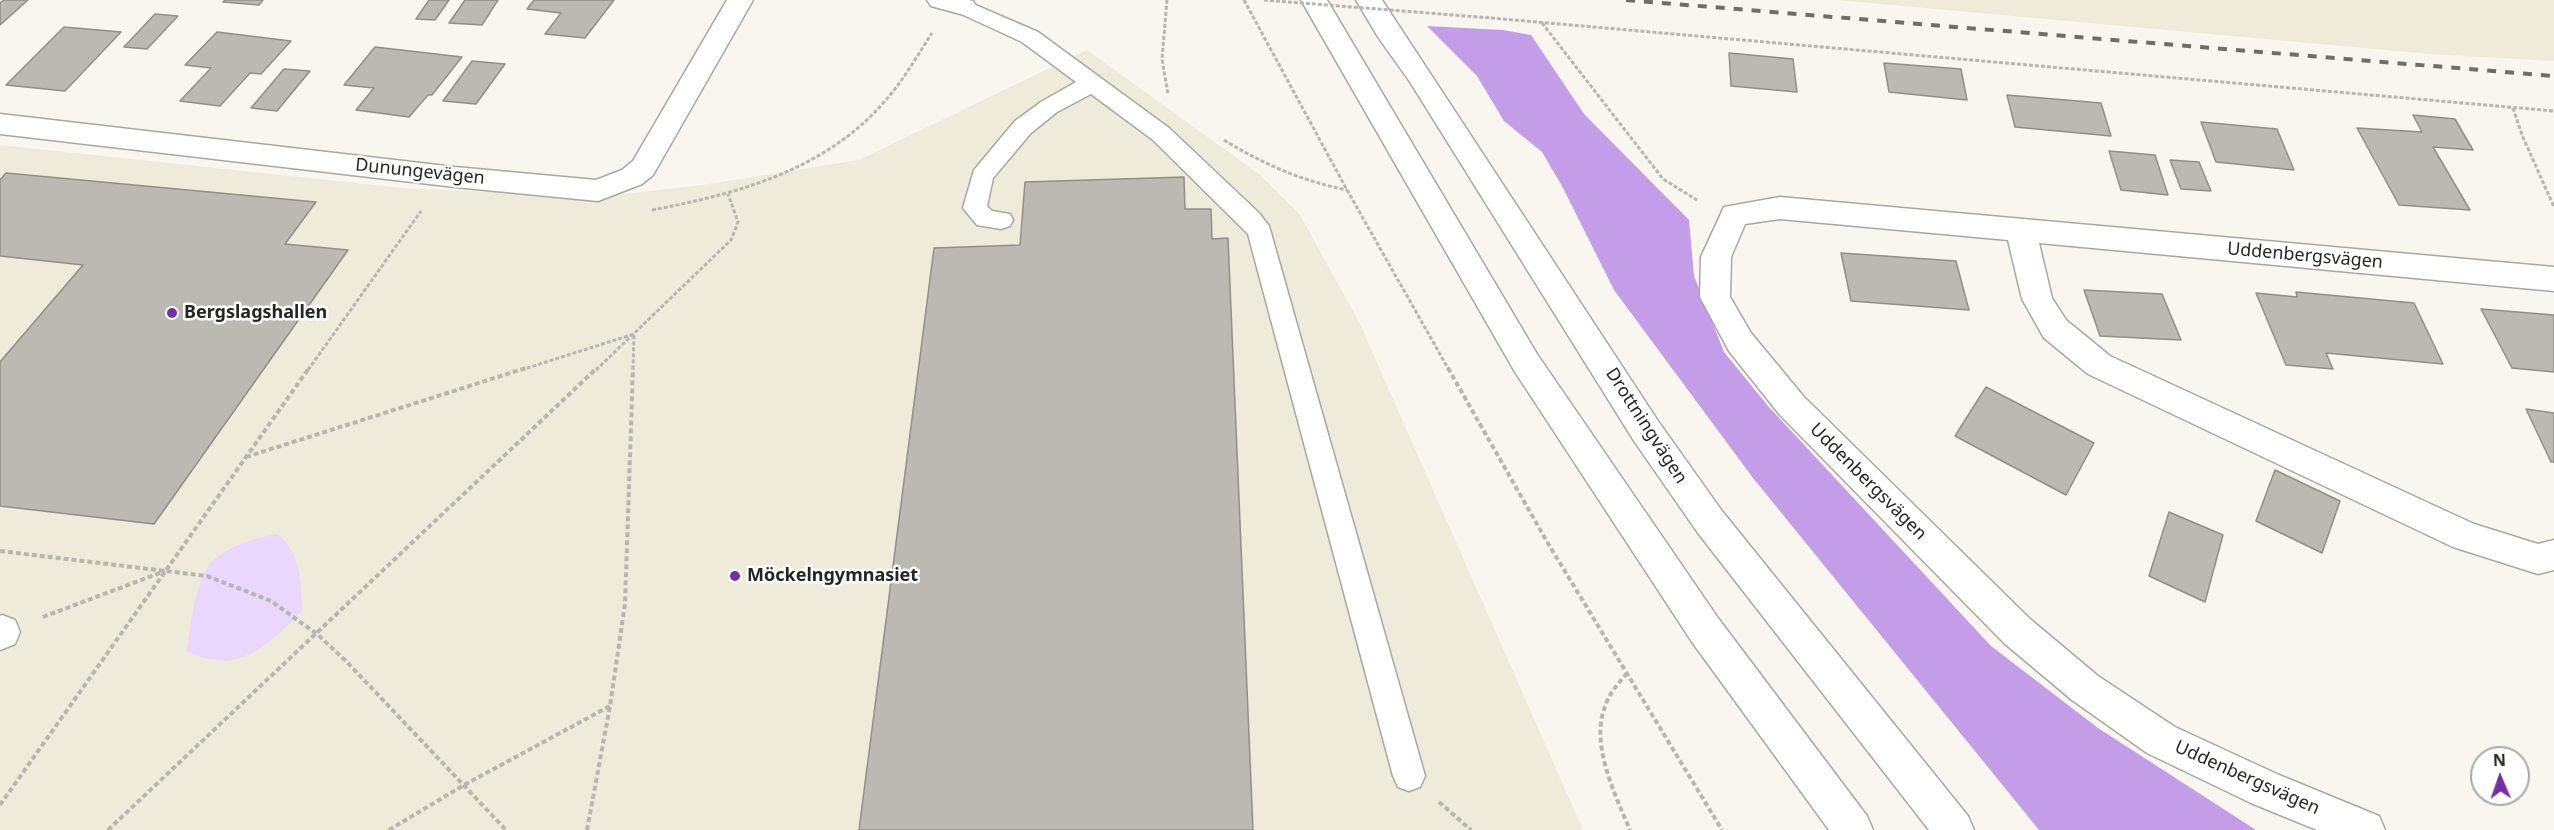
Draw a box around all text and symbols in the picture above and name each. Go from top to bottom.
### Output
street label: Dunungevägen [354,154,486,190]
street label: Uddenbergsvägen [2226,238,2384,274]
place label: Bergslagshallen [184,302,327,324]
marker: Bergslagshallen [165,306,179,320]
street label: Drottningvägen [1601,364,1691,488]
street label: Uddenbergsvägen [1805,419,1931,545]
place label: Möckelngymnasiet [747,565,918,587]
marker: Möckelngymnasiet [728,569,742,583]
street label: Uddenbergsvägen [2171,736,2323,820]
north arrow [2470,746,2530,806]
text: N [2493,749,2506,771]

